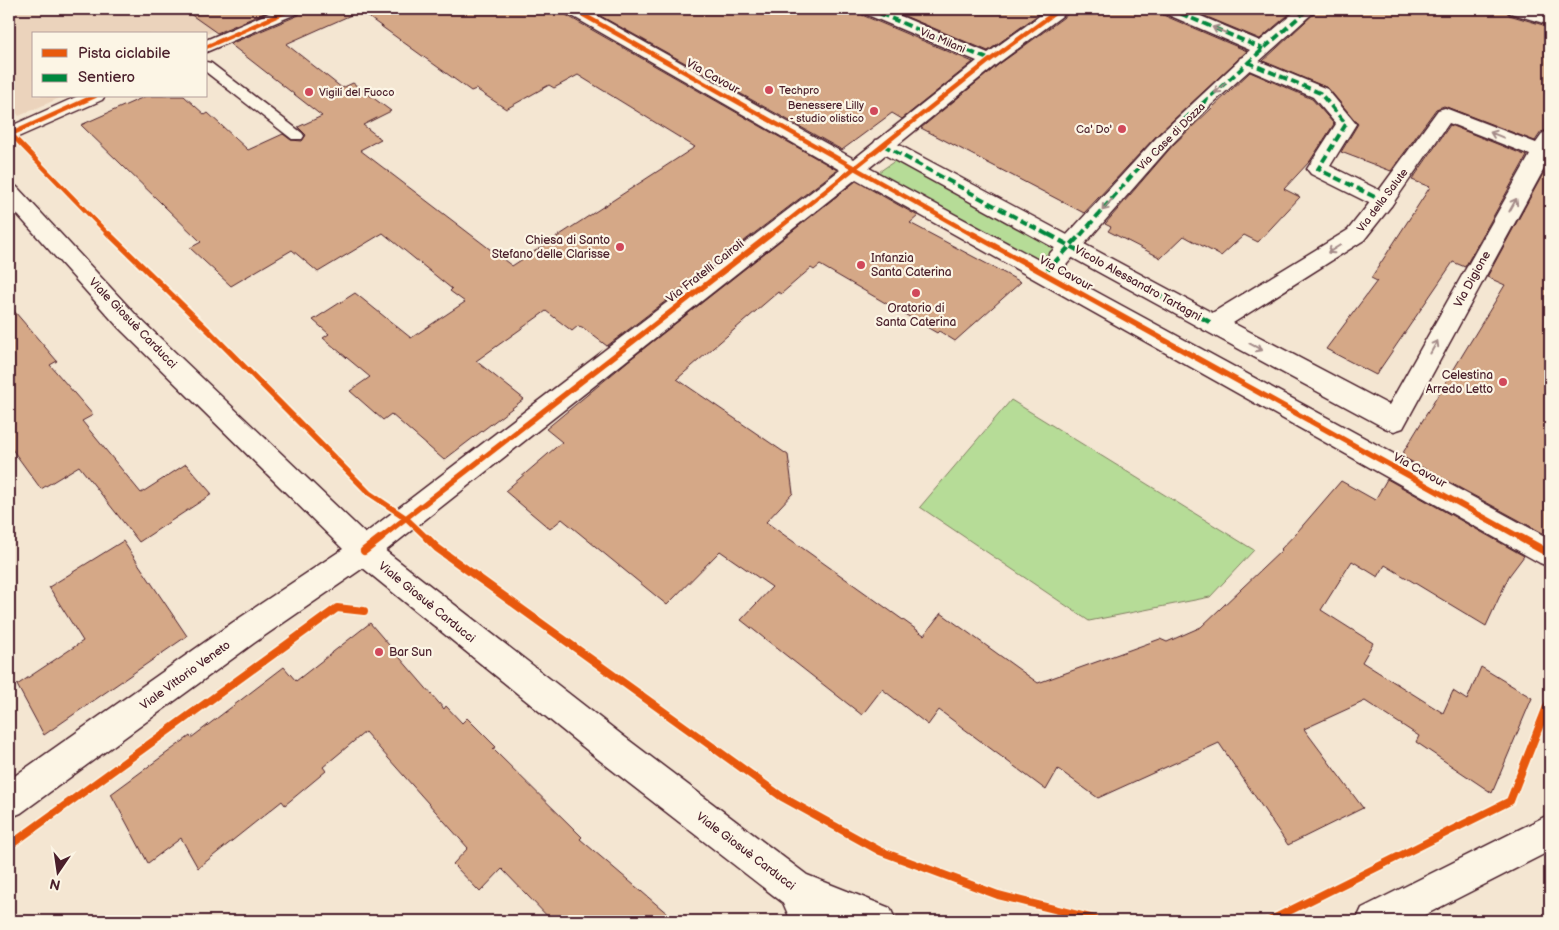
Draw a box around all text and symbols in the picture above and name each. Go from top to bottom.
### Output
one-way arrow [1212,24,1227,34]
street label: Via Milani [918,25,967,56]
legend [32,32,208,98]
text: Pista ciclabile [78,44,170,63]
street label: Via Cavour [683,56,743,98]
text: Sentiero [78,68,135,87]
one-way arrow [1214,82,1226,94]
marker: Techpro [763,84,775,96]
place label: Techpro [779,84,819,97]
marker: Vigili del Fuoco [303,86,315,98]
place label: Vigili del Fuoco [319,86,394,99]
place label: Benessere Lilly - studio olistico [788,99,864,125]
street label: Via Case di Dozza [1135,100,1208,173]
marker: Benessere Lilly - studio olistico [868,105,880,117]
place label: Ca' Do' [1076,123,1112,136]
marker: Ca' Do' [1116,123,1128,135]
one-way arrow [1490,130,1505,139]
street label: Via della Salute [1354,166,1411,235]
one-way arrow [1101,198,1113,211]
one-way arrow [1509,199,1519,213]
place label: Chiesa di Santo Stefano delle Clarisse [492,233,610,262]
street label: Via Fratelli Cairoli [663,236,747,306]
marker: Chiesa di Santo Stefano delle Clarisse [614,241,626,253]
street label: Vicolo Alessandro Tartagni [1072,242,1204,325]
one-way arrow [1327,244,1341,254]
street label: Via Digione [1451,248,1494,310]
place label: Infanzia Santa Caterina [871,251,952,280]
street label: Via Cavour [1036,253,1096,295]
marker: Infanzia Santa Caterina [855,259,867,271]
street label: Viale Giosuè Carducci [85,275,180,372]
marker: Oratorio di Santa Caterina [910,287,922,299]
place label: Oratorio di Santa Caterina [876,301,957,330]
one-way arrow [1430,341,1440,355]
one-way arrow [1248,342,1263,352]
place label: Celestina Arredo Letto [1426,368,1493,397]
marker: Celestina Arredo Letto [1497,376,1509,388]
street label: Via Cavour [1390,450,1450,492]
street label: Viale Giosuè Carducci [375,559,478,646]
street label: Viale Vittorio Veneto [137,637,234,713]
place label: Bar Sun [389,645,432,660]
marker: Bar Sun [373,646,385,658]
street label: Viale Giosuè Carducci [693,809,798,894]
north arrow [32,848,82,898]
text: N [48,875,62,894]

